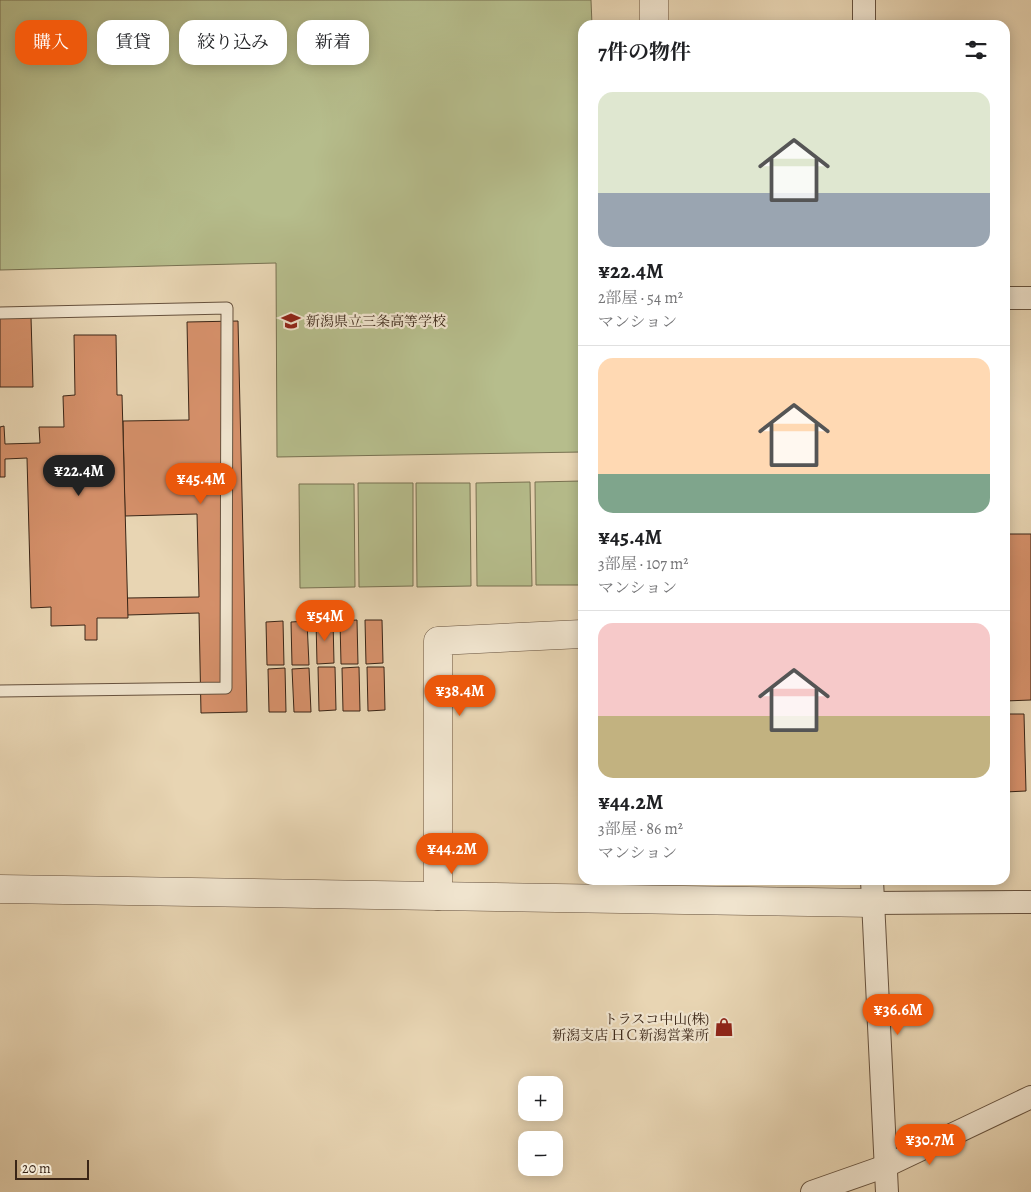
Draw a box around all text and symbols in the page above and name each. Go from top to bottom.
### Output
chip: 購入 [15,20,87,65]
chip: 賃貸 [97,20,169,65]
chip: 絞り込み [179,20,287,65]
chip: 新着 [297,20,369,65]
icon: filters [962,36,990,64]
text: 7件の物件 [598,38,691,66]
icon: home [749,125,839,215]
text: ¥22.4M [598,257,664,285]
text: 2部屋 · 54 m² [598,287,683,309]
school or university icon: 新潟県立三条高等学校 [280,310,302,332]
text: マンション [598,311,677,333]
place label: 新潟県立三条高等学校 [306,312,446,331]
icon: home [749,390,839,480]
pin: ¥22.4M [38,454,120,497]
text: ¥22.4M [54,460,104,482]
pin: ¥45.4M [160,462,242,505]
text: ¥45.4M [177,468,225,490]
text: ¥45.4M [598,523,662,551]
text: 3部屋 · 107 m² [598,553,689,575]
text: マンション [598,577,677,599]
pin: ¥54M [295,600,355,642]
text: ¥54M [307,605,344,627]
icon: home [749,655,839,745]
pin: ¥38.4M [419,674,501,717]
text: ¥38.4M [435,680,485,702]
text: ¥44.2M [598,788,663,816]
text: 3部屋 · 86 m² [598,818,683,840]
pin: ¥44.2M [411,832,493,875]
text: ¥44.2M [427,838,477,860]
text: マンション [598,842,677,864]
pin: ¥36.6M [857,994,939,1036]
text: ¥36.6M [874,999,922,1021]
place label: トラスコ中山(株) 新潟支店 ＨＣ新潟営業所 [552,1010,709,1045]
shop icon: トラスコ中山(株) 新潟支店 ＨＣ新潟営業所 [713,1016,735,1038]
map controls [518,1076,563,1176]
button: + [518,1076,563,1121]
pin: ¥30.7M [889,1124,971,1166]
text: ¥30.7M [906,1129,954,1151]
button: − [518,1131,563,1176]
scale bar [15,1157,89,1180]
text: 20 m [22,1159,51,1178]

